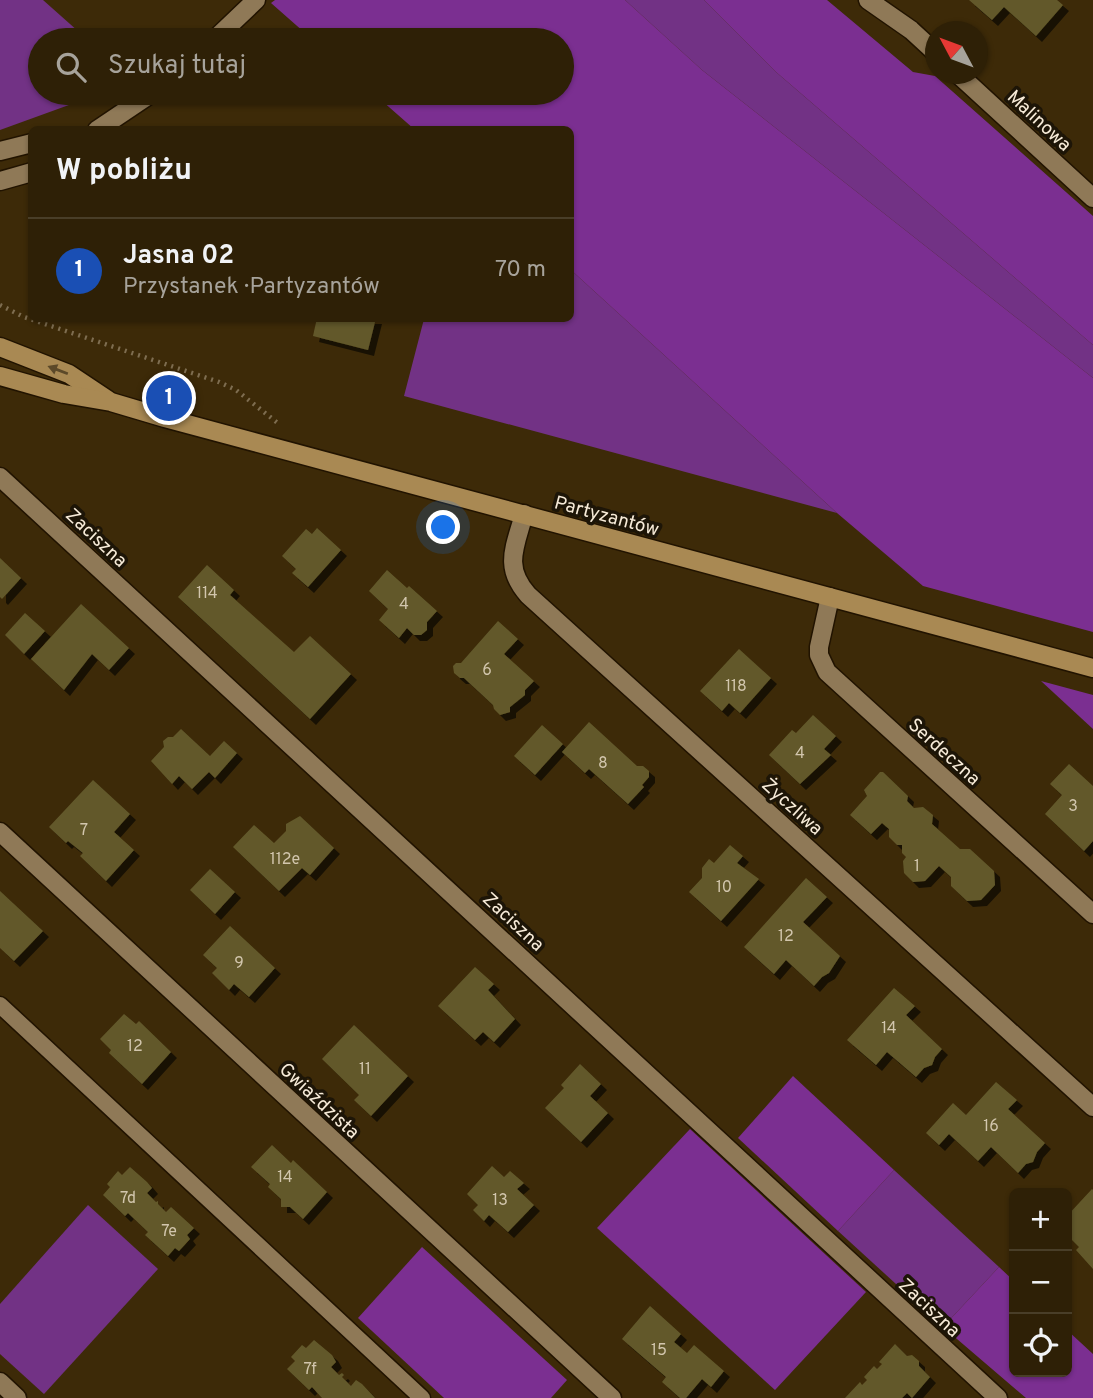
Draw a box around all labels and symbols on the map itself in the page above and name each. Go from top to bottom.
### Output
north arrow [925,21,988,84]
street label: Malinowa [1001,86,1076,157]
one-way arrow [47,364,68,375]
pin: 1 [146,372,192,424]
street label: Partyzantów [551,491,662,542]
street label: Zaciszna [60,504,132,573]
your location [426,510,460,544]
house number: 114 [196,584,218,604]
house number: 4 [399,595,409,615]
house number: 6 [482,661,492,681]
house number: 118 [725,677,747,697]
street label: Serdeczna [902,714,985,791]
house number: 4 [795,744,805,764]
house number: 8 [598,754,608,774]
street label: Życzliwa [756,773,828,841]
house number: 3 [1068,797,1078,817]
house number: 7 [80,821,88,841]
house number: 112e [270,850,300,870]
house number: 1 [914,857,920,877]
house number: 10 [716,878,732,898]
street label: Zaciszna [477,888,549,957]
house number: 12 [778,927,794,947]
house number: 9 [234,954,244,974]
house number: 14 [881,1019,897,1039]
house number: 12 [127,1037,143,1057]
street label: Gwiaździsta [273,1058,364,1145]
house number: 11 [359,1060,371,1080]
house number: 16 [983,1117,999,1137]
house number: 14 [277,1168,293,1188]
house number: 7d [120,1189,136,1209]
house number: 13 [492,1191,508,1211]
house number: 7e [161,1222,177,1242]
street label: Zaciszna [893,1274,965,1343]
house number: 15 [651,1341,667,1361]
house number: 7f [303,1360,317,1380]

